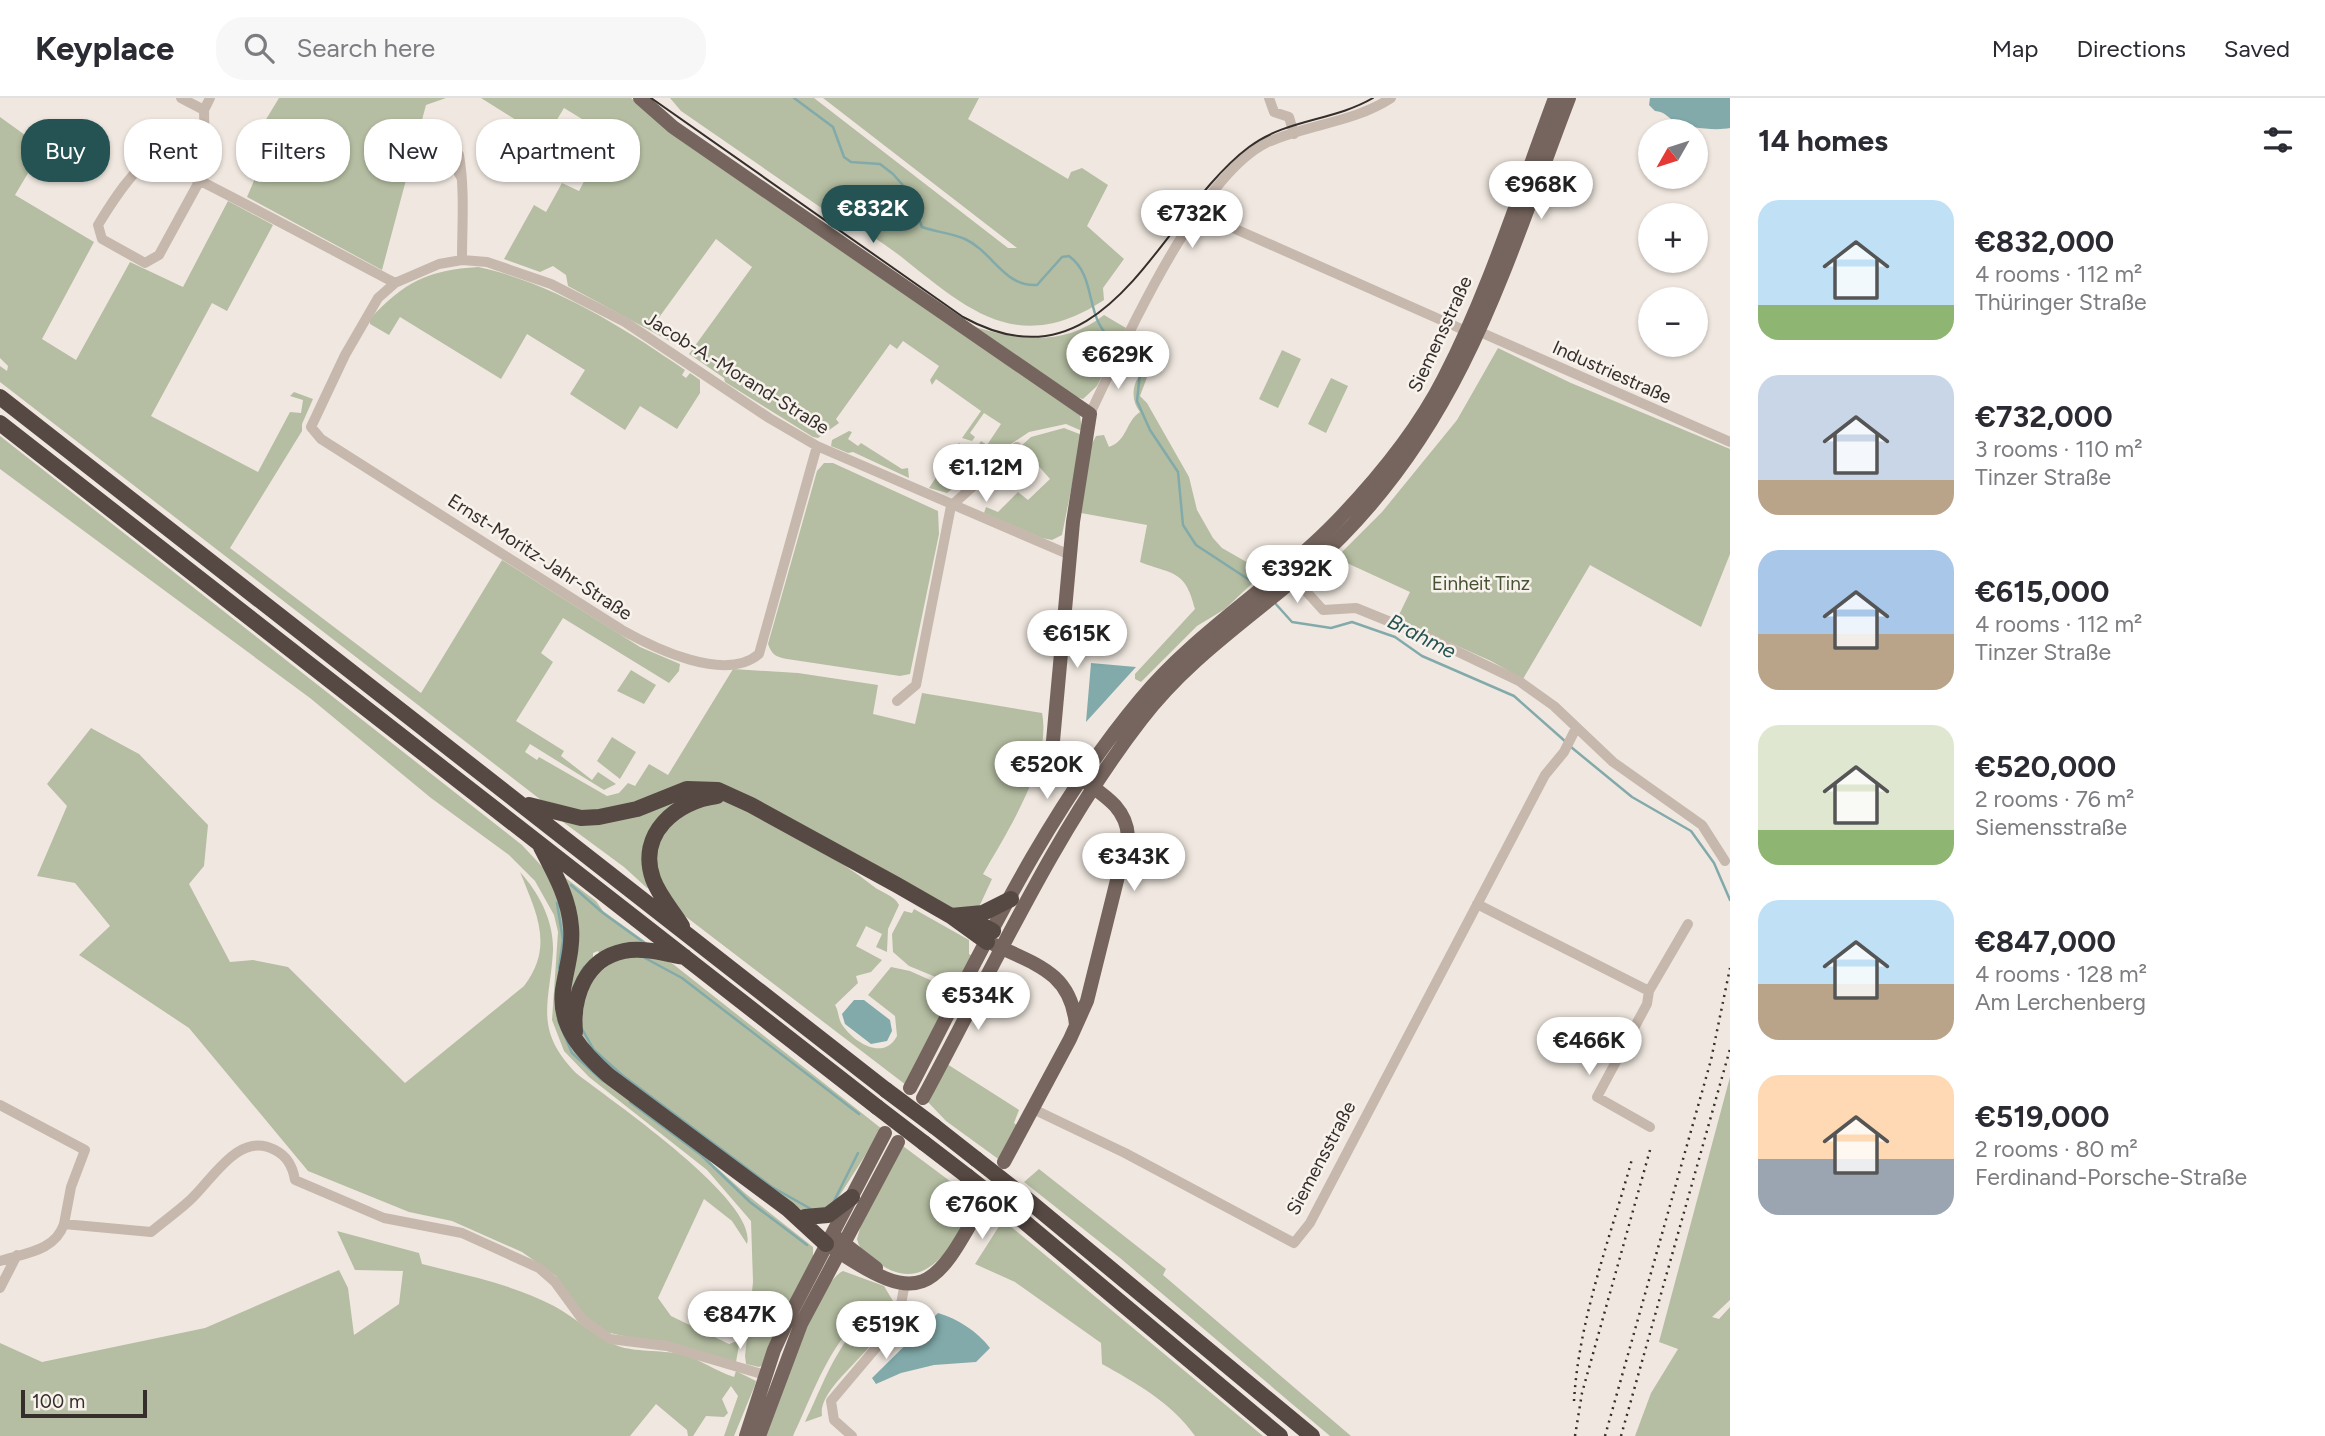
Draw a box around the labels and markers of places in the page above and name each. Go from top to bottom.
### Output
pin: €968K [1492,162,1590,221]
pin: €832K [824,186,922,245]
pin: €732K [1143,190,1241,250]
pin: €629K [1069,331,1167,391]
pin: €1.12M [929,444,1043,504]
pin: €392K [1248,546,1346,605]
pin: €615K [1028,610,1126,670]
pin: €520K [998,742,1096,801]
pin: €343K [1085,834,1183,893]
pin: €534K [929,972,1027,1032]
pin: €466K [1540,1018,1638,1077]
pin: €760K [933,1182,1031,1241]
pin: €847K [691,1292,789,1351]
pin: €519K [837,1302,935,1361]

